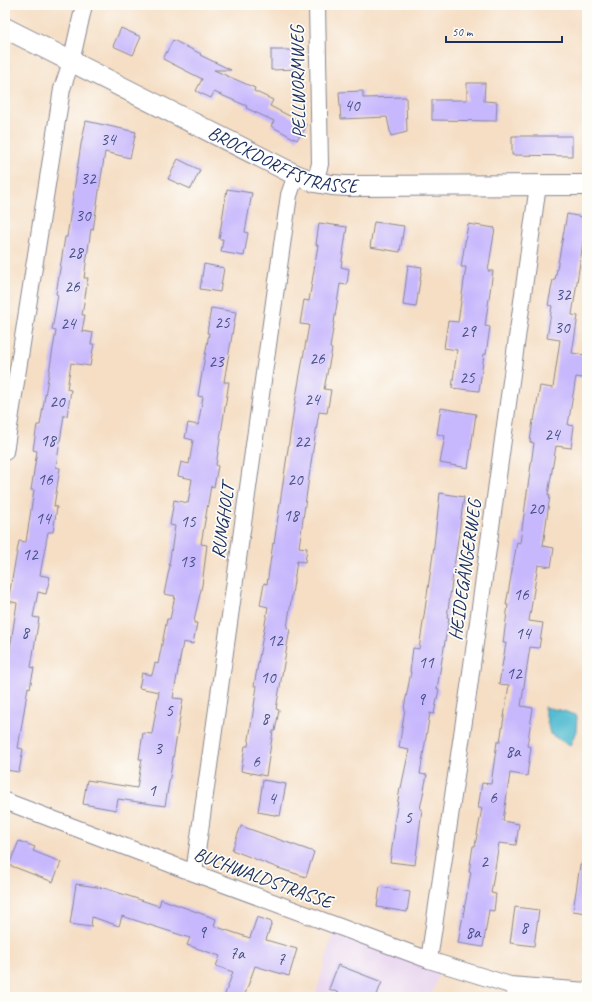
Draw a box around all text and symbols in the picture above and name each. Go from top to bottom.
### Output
scale bar [446,18,562,44]
street label: PELLWORMWEG [285,24,311,139]
text: 50 m [452,24,474,40]
house number: 40 [344,95,361,116]
street label: BROCKDORFFSTRASSE [204,121,360,198]
house number: 34 [100,129,118,150]
house number: 32 [80,168,97,189]
house number: 30 [75,205,92,226]
house number: 28 [67,242,85,263]
house number: 26 [64,276,81,297]
house number: 32 [555,284,572,305]
house number: 25 [214,312,231,333]
house number: 24 [60,313,78,334]
house number: 30 [554,317,571,338]
house number: 29 [460,321,477,342]
house number: 26 [309,348,326,369]
house number: 23 [208,351,225,372]
house number: 25 [459,367,476,388]
house number: 24 [304,389,322,410]
house number: 20 [49,391,66,412]
house number: 24 [544,424,562,445]
house number: 18 [40,430,58,451]
house number: 22 [294,431,311,452]
house number: 16 [37,469,54,490]
house number: 20 [287,469,304,490]
street label: RUNGHOLT [206,477,241,560]
street label: HEIDEGÄNGERWEG [443,497,487,642]
house number: 20 [528,498,545,519]
house number: 18 [283,505,301,526]
house number: 14 [35,508,53,529]
house number: 15 [180,511,197,532]
house number: 12 [22,544,39,565]
house number: 13 [179,551,196,572]
house number: 16 [513,584,530,605]
house number: 8 [21,622,31,643]
house number: 14 [515,623,533,644]
house number: 12 [267,630,284,651]
house number: 11 [418,652,435,673]
house number: 12 [506,663,523,684]
house number: 10 [260,667,277,688]
house number: 9 [417,689,426,710]
house number: 5 [165,700,174,721]
house number: 8 [261,708,271,729]
house number: 3 [154,738,163,759]
house number: 8a [505,741,522,762]
house number: 6 [252,751,261,772]
house number: 1 [148,780,157,801]
house number: 6 [489,787,498,808]
house number: 4 [268,788,278,809]
house number: 5 [404,807,413,828]
street label: BUCHWALDSTRASSE [191,842,338,915]
house number: 2 [480,851,489,872]
house number: 8 [520,917,530,938]
house number: 9 [198,922,207,943]
house number: 8a [465,922,482,943]
house number: 7a [229,943,246,964]
house number: 7 [277,949,286,970]

